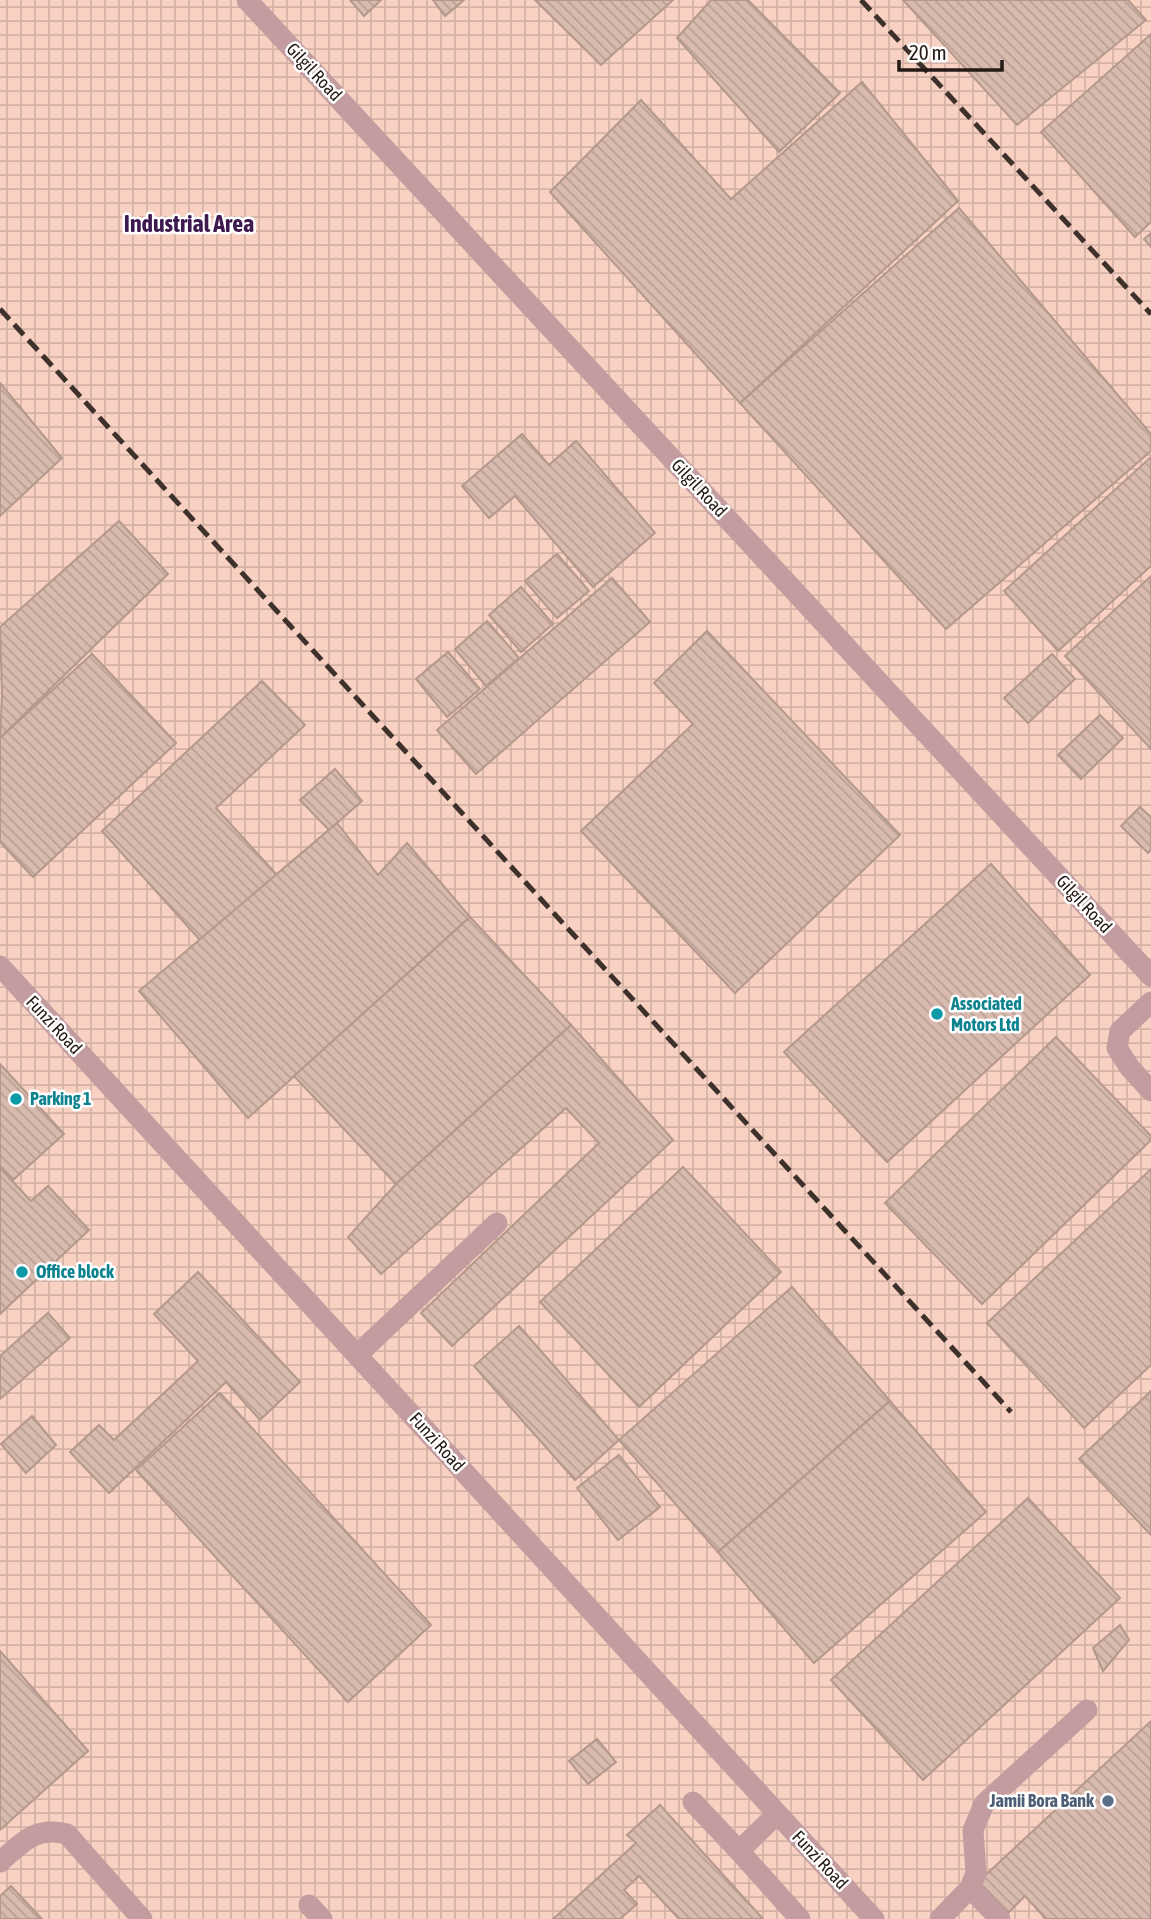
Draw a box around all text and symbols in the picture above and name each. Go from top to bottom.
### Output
scale bar [899,28,1002,72]
street label: Gilgil Road [282,38,346,105]
text: 20 m [909,40,947,64]
district label: Industrial Area [124,210,254,237]
street label: Gilgil Road [667,454,731,521]
street label: Gilgil Road [1052,870,1116,937]
street label: Funzi Road [22,991,87,1058]
place label: Associated Motors Ltd [950,993,1022,1035]
marker: Associated Motors Ltd [929,1006,945,1022]
place label: Parking 1 [30,1088,92,1109]
marker: Parking 1 [8,1091,24,1107]
place label: Office block [36,1261,115,1282]
marker: Office block [14,1264,30,1280]
street label: Funzi Road [405,1408,469,1475]
place label: Jamii Bora Bank [989,1790,1095,1811]
marker: Jamii Bora Bank [1100,1793,1116,1809]
street label: Funzi Road [788,1826,853,1893]

